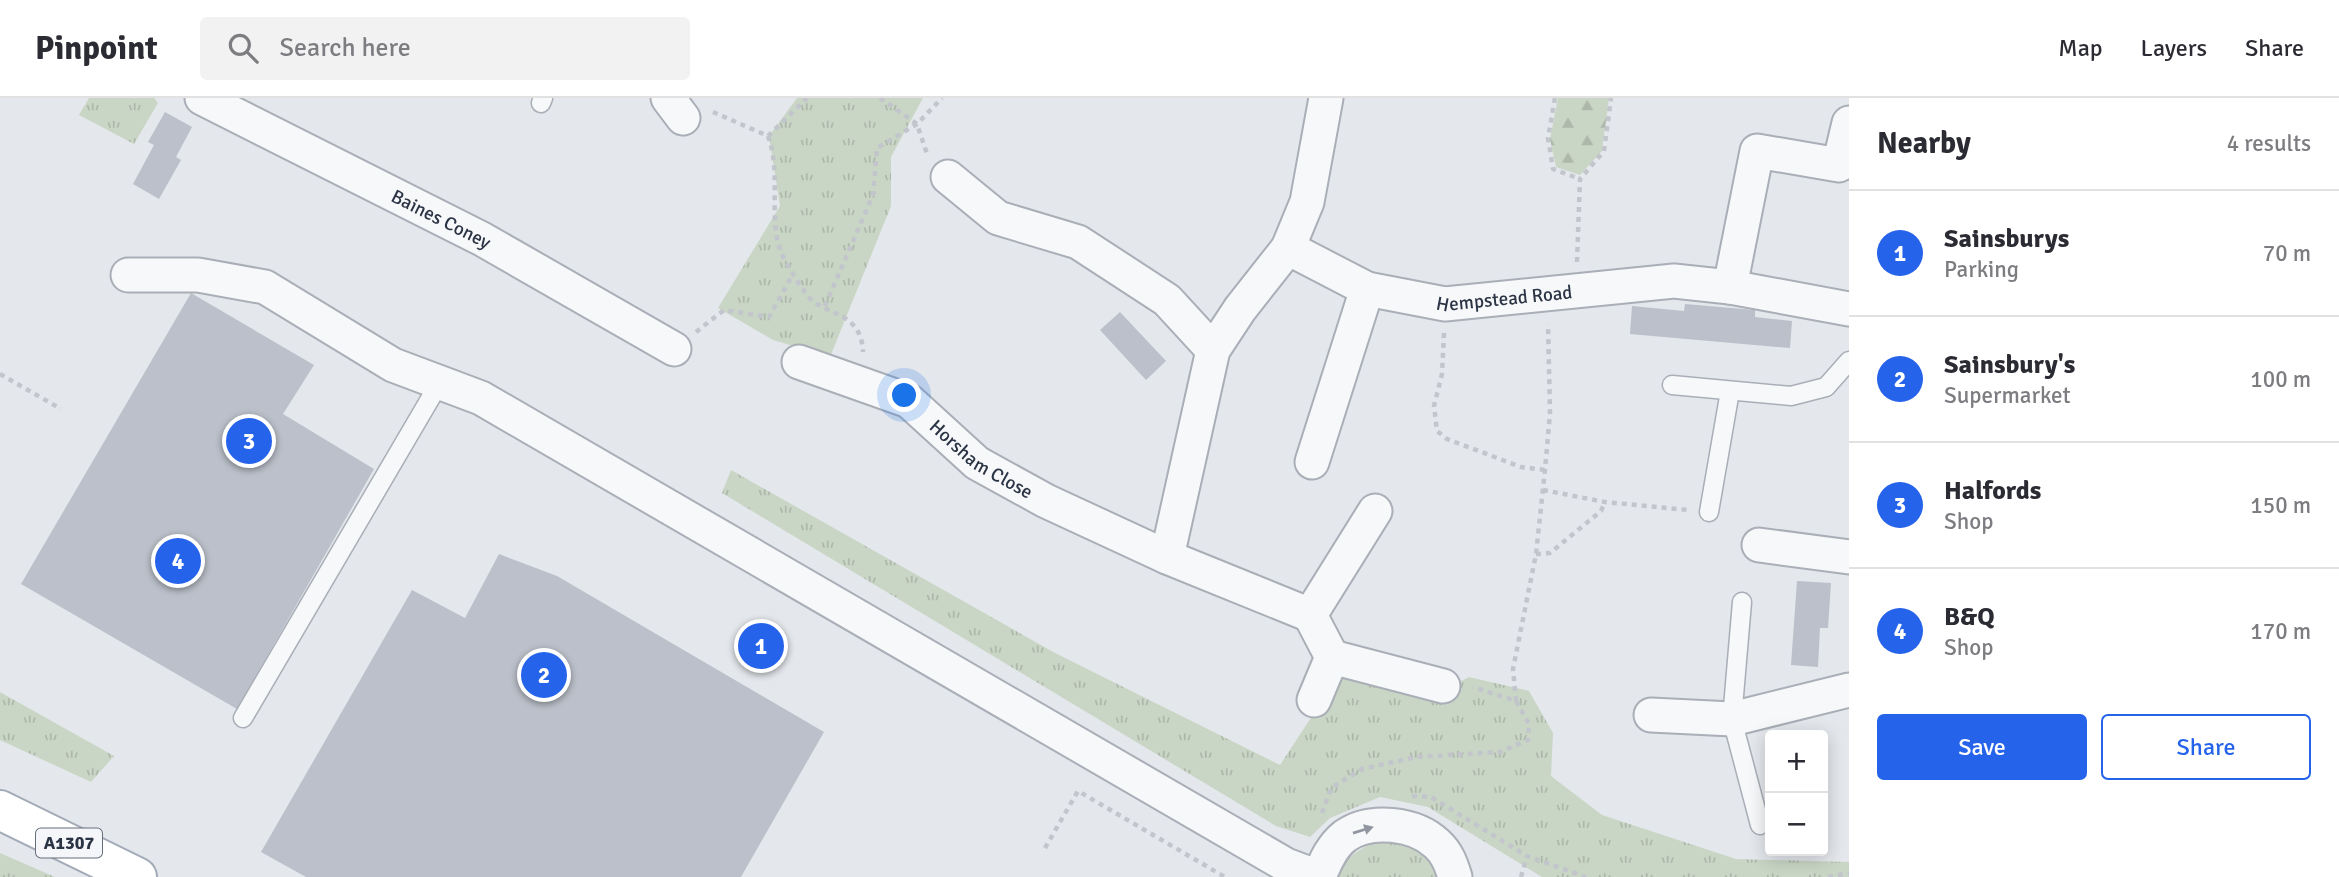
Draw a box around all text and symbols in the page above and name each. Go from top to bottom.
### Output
search box [200,17,690,80]
text: Pinpoint [35,28,158,69]
icon: search [224,29,262,67]
text: Search here [280,32,411,64]
text: Map [2058,33,2103,63]
text: Layers [2141,33,2207,63]
text: Share [2245,33,2304,63]
text: Nearby [1877,125,1971,162]
text: 4 results [2227,129,2311,158]
street label: Baines Coney [387,184,495,255]
text: Sainsburys [1944,223,2069,255]
text: 1 [1894,239,1906,268]
text: 70 m [2263,239,2311,268]
text: Parking [1944,255,2019,284]
street label: Hempstead Road [1434,280,1573,318]
text: Sainsbury's [1944,349,2075,381]
text: 2 [1894,365,1906,394]
text: 100 m [2250,365,2311,394]
your location [887,378,921,412]
text: Supermarket [1944,381,2071,410]
pin: 3 [226,415,272,467]
street label: Horsham Close [924,415,1037,504]
text: Halfords [1944,475,2041,507]
text: 3 [1894,491,1906,520]
text: 150 m [2250,491,2311,520]
text: Shop [1944,507,1993,536]
pin: 4 [155,535,201,587]
text: B&Q [1944,601,1995,633]
text: 4 [1894,617,1906,646]
text: 170 m [2250,617,2311,646]
pin: 1 [738,620,784,672]
text: Shop [1944,633,1993,662]
pin: 2 [521,649,567,701]
button: Save [1877,714,2087,780]
button: Share [2101,714,2311,780]
map controls [1765,730,1828,856]
button: + [1765,730,1828,793]
button: − [1765,793,1828,856]
one-way arrow [1353,824,1374,834]
road number: A1307 [36,828,102,858]

